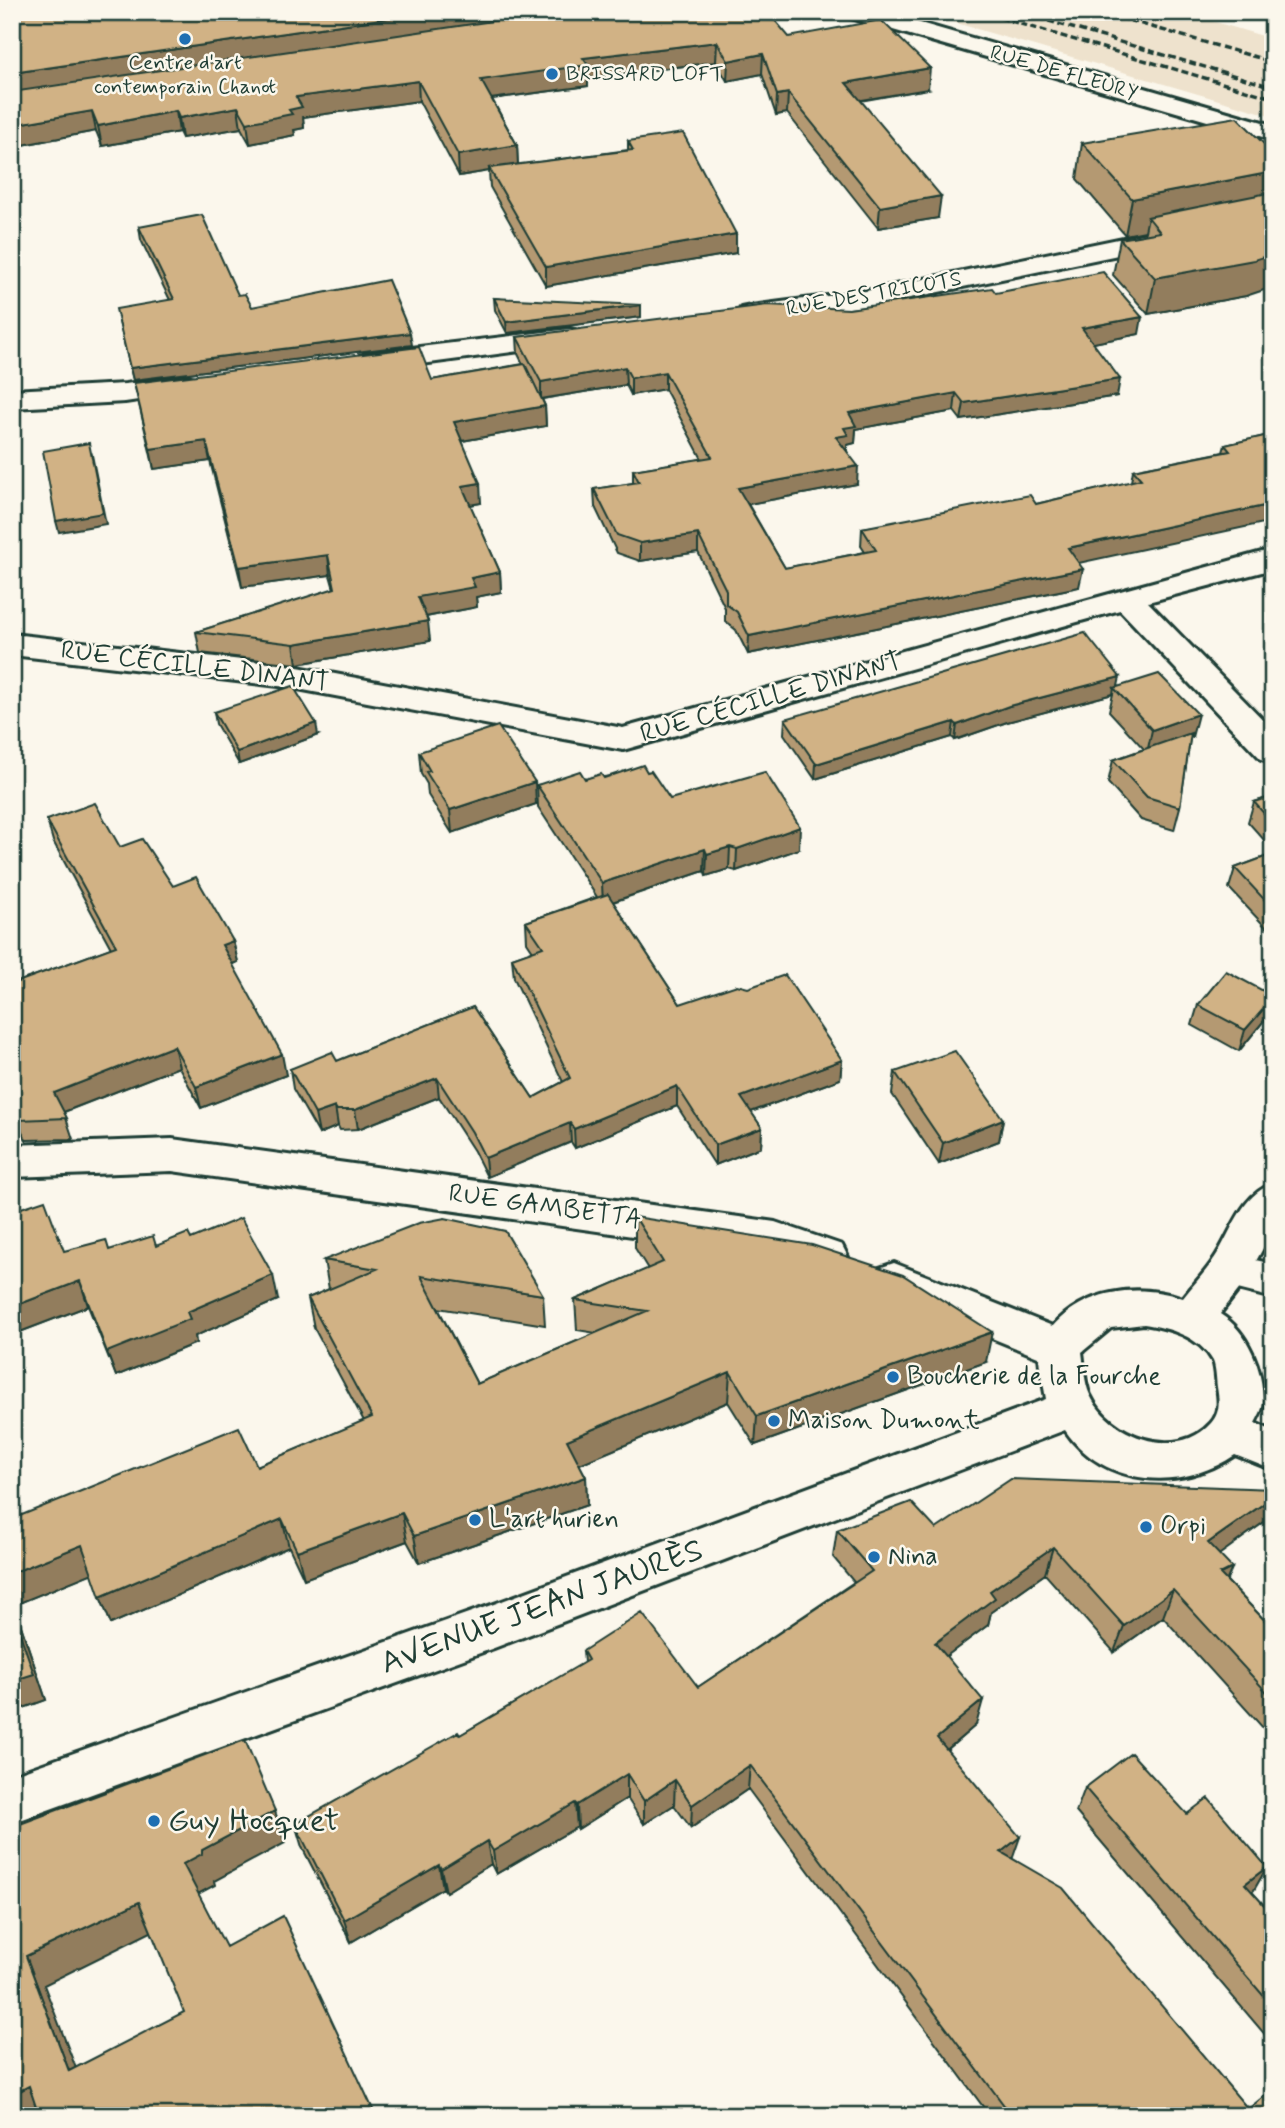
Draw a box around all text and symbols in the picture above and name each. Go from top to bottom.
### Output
marker: Centre d'art contemporain Chanot [177,31,193,47]
street label: RUE DE FLEURY [987,39,1142,108]
place label: Centre d'art contemporain Chanot [94,49,276,101]
place label: BRISSARD LOFT [566,60,724,88]
marker: BRISSARD LOFT [544,66,560,82]
street label: RUE DES TRICOTS [784,265,964,323]
street label: RUE CÉCILLE DINANT [59,632,331,700]
street label: RUE CÉCILLE DINANT [636,642,906,752]
street label: RUE GAMBETTA [446,1177,644,1237]
place label: Boucherie de la Fourche [907,1360,1161,1394]
marker: Boucherie de la Fourche [885,1369,901,1385]
place label: Maison Dumont [788,1404,979,1438]
marker: Maison Dumont [766,1413,782,1429]
place label: L'art hurien [489,1503,619,1537]
place label: Orpi [1160,1510,1206,1544]
marker: L'art hurien [467,1512,483,1528]
marker: Orpi [1138,1519,1154,1535]
street label: AVENUE JEAN JAURÈS [375,1529,709,1685]
place label: Nina [888,1540,938,1574]
marker: Nina [866,1549,882,1565]
place label: Guy Hocquet [168,1800,339,1842]
marker: Guy Hocquet [146,1813,162,1829]

